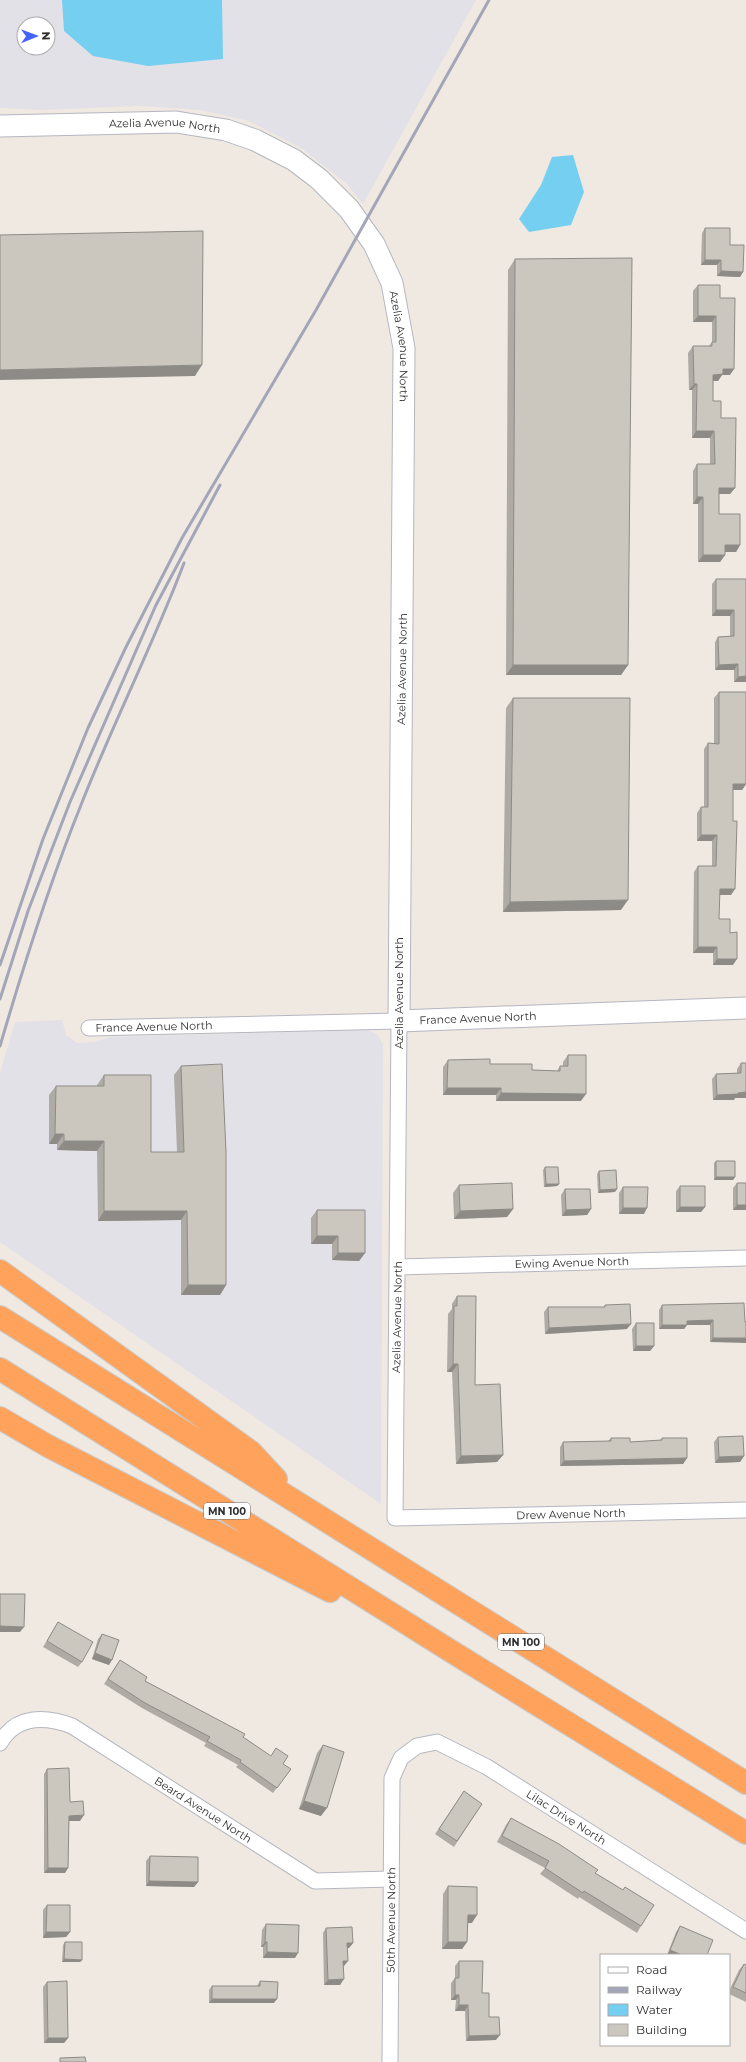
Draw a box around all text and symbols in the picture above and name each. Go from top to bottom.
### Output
north arrow [16,16,56,56]
text: N [39,31,53,40]
street label: Azelia Avenue North [109,115,222,136]
street label: Azelia Avenue North [387,290,411,402]
street label: Azelia Avenue North [394,613,410,725]
street label: Azelia Avenue North [392,937,406,1049]
street label: France Avenue North [419,1009,537,1027]
street label: France Avenue North [95,1018,213,1035]
street label: Ewing Avenue North [514,1254,629,1271]
street label: Azelia Avenue North [389,1261,405,1373]
road number: MN 100 [204,1503,250,1519]
street label: Drew Avenue North [516,1506,626,1522]
road number: MN 100 [498,1634,544,1650]
street label: Beard Avenue North [152,1773,254,1846]
street label: Lilac Drive North [524,1787,609,1848]
street label: 50th Avenue North [384,1867,398,1973]
legend [600,1954,730,2046]
text: Road [636,1962,667,1977]
text: Railway [636,1982,682,1997]
text: Water [636,2002,673,2017]
text: Building [636,2022,687,2037]

